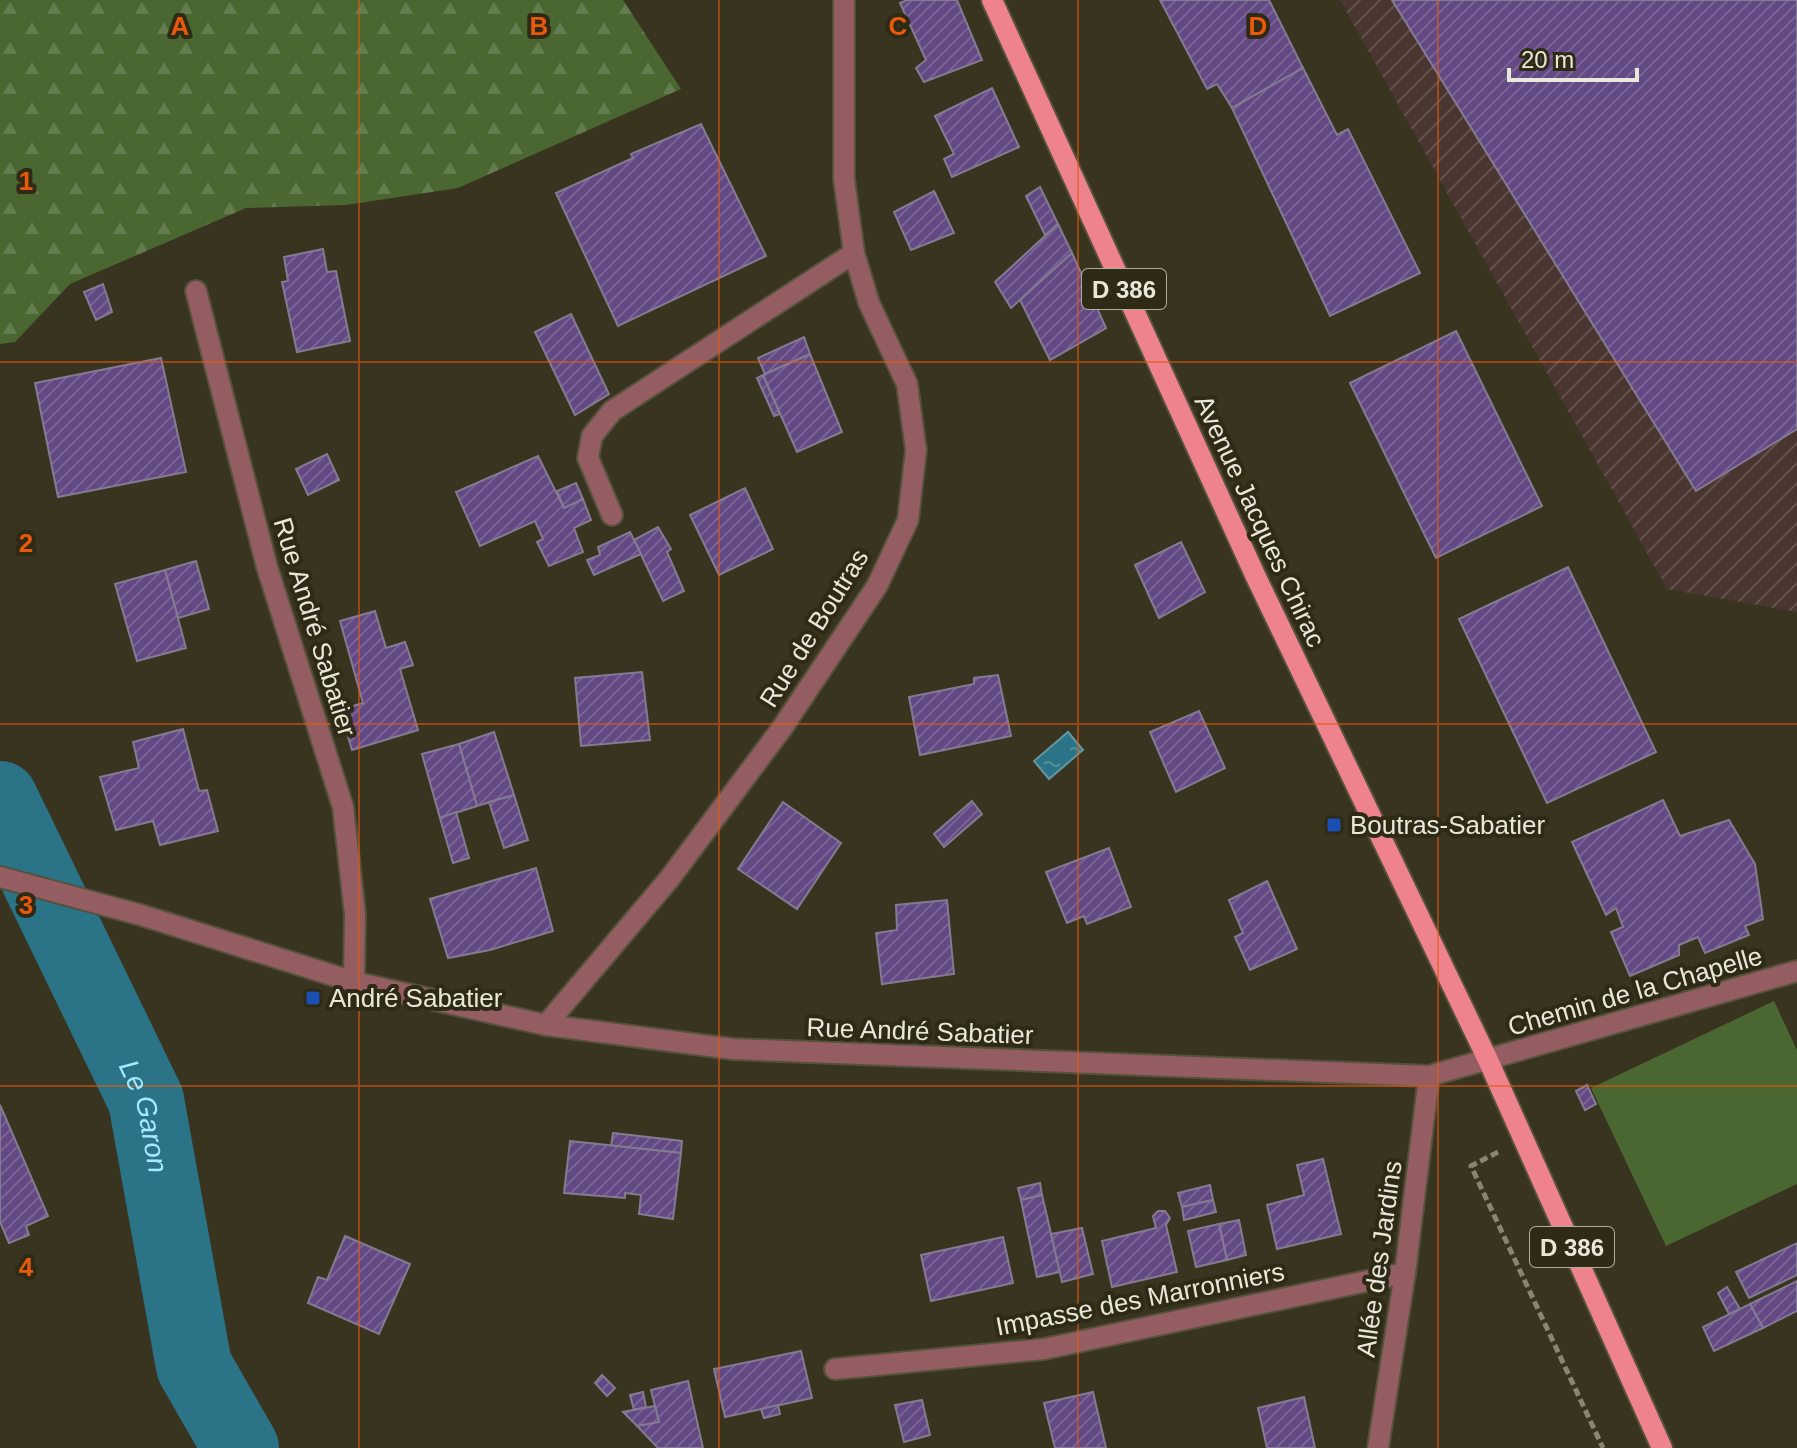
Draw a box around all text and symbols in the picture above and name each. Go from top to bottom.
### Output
text: A [171,11,190,41]
text: B [530,11,548,41]
text: C [889,11,908,41]
text: D [1249,11,1267,41]
scale bar [1509,32,1637,82]
text: 20 m [1521,46,1574,73]
text: 1 [19,166,33,196]
road number: D 386 [1082,269,1166,309]
street label: Avenue Jacques Chirac [1188,390,1332,652]
street label: Rue André Sabatier [267,514,363,740]
text: 2 [19,528,33,558]
street label: Rue de Boutras [753,543,875,713]
place label: Boutras-Sabatier [1350,810,1545,840]
marker: Boutras-Sabatier [1325,816,1343,834]
text: 3 [19,890,33,920]
street label: Chemin de la Chapelle [1504,940,1766,1042]
place label: André Sabatier [329,983,503,1013]
marker: André Sabatier [304,989,322,1007]
street label: Rue André Sabatier [806,1012,1034,1050]
water label: Le Garon [113,1055,174,1175]
street label: Allée des Jardins [1350,1159,1408,1359]
road number: D 386 [1530,1227,1614,1267]
text: 4 [19,1252,34,1282]
street label: Impasse des Marronniers [993,1256,1287,1342]

